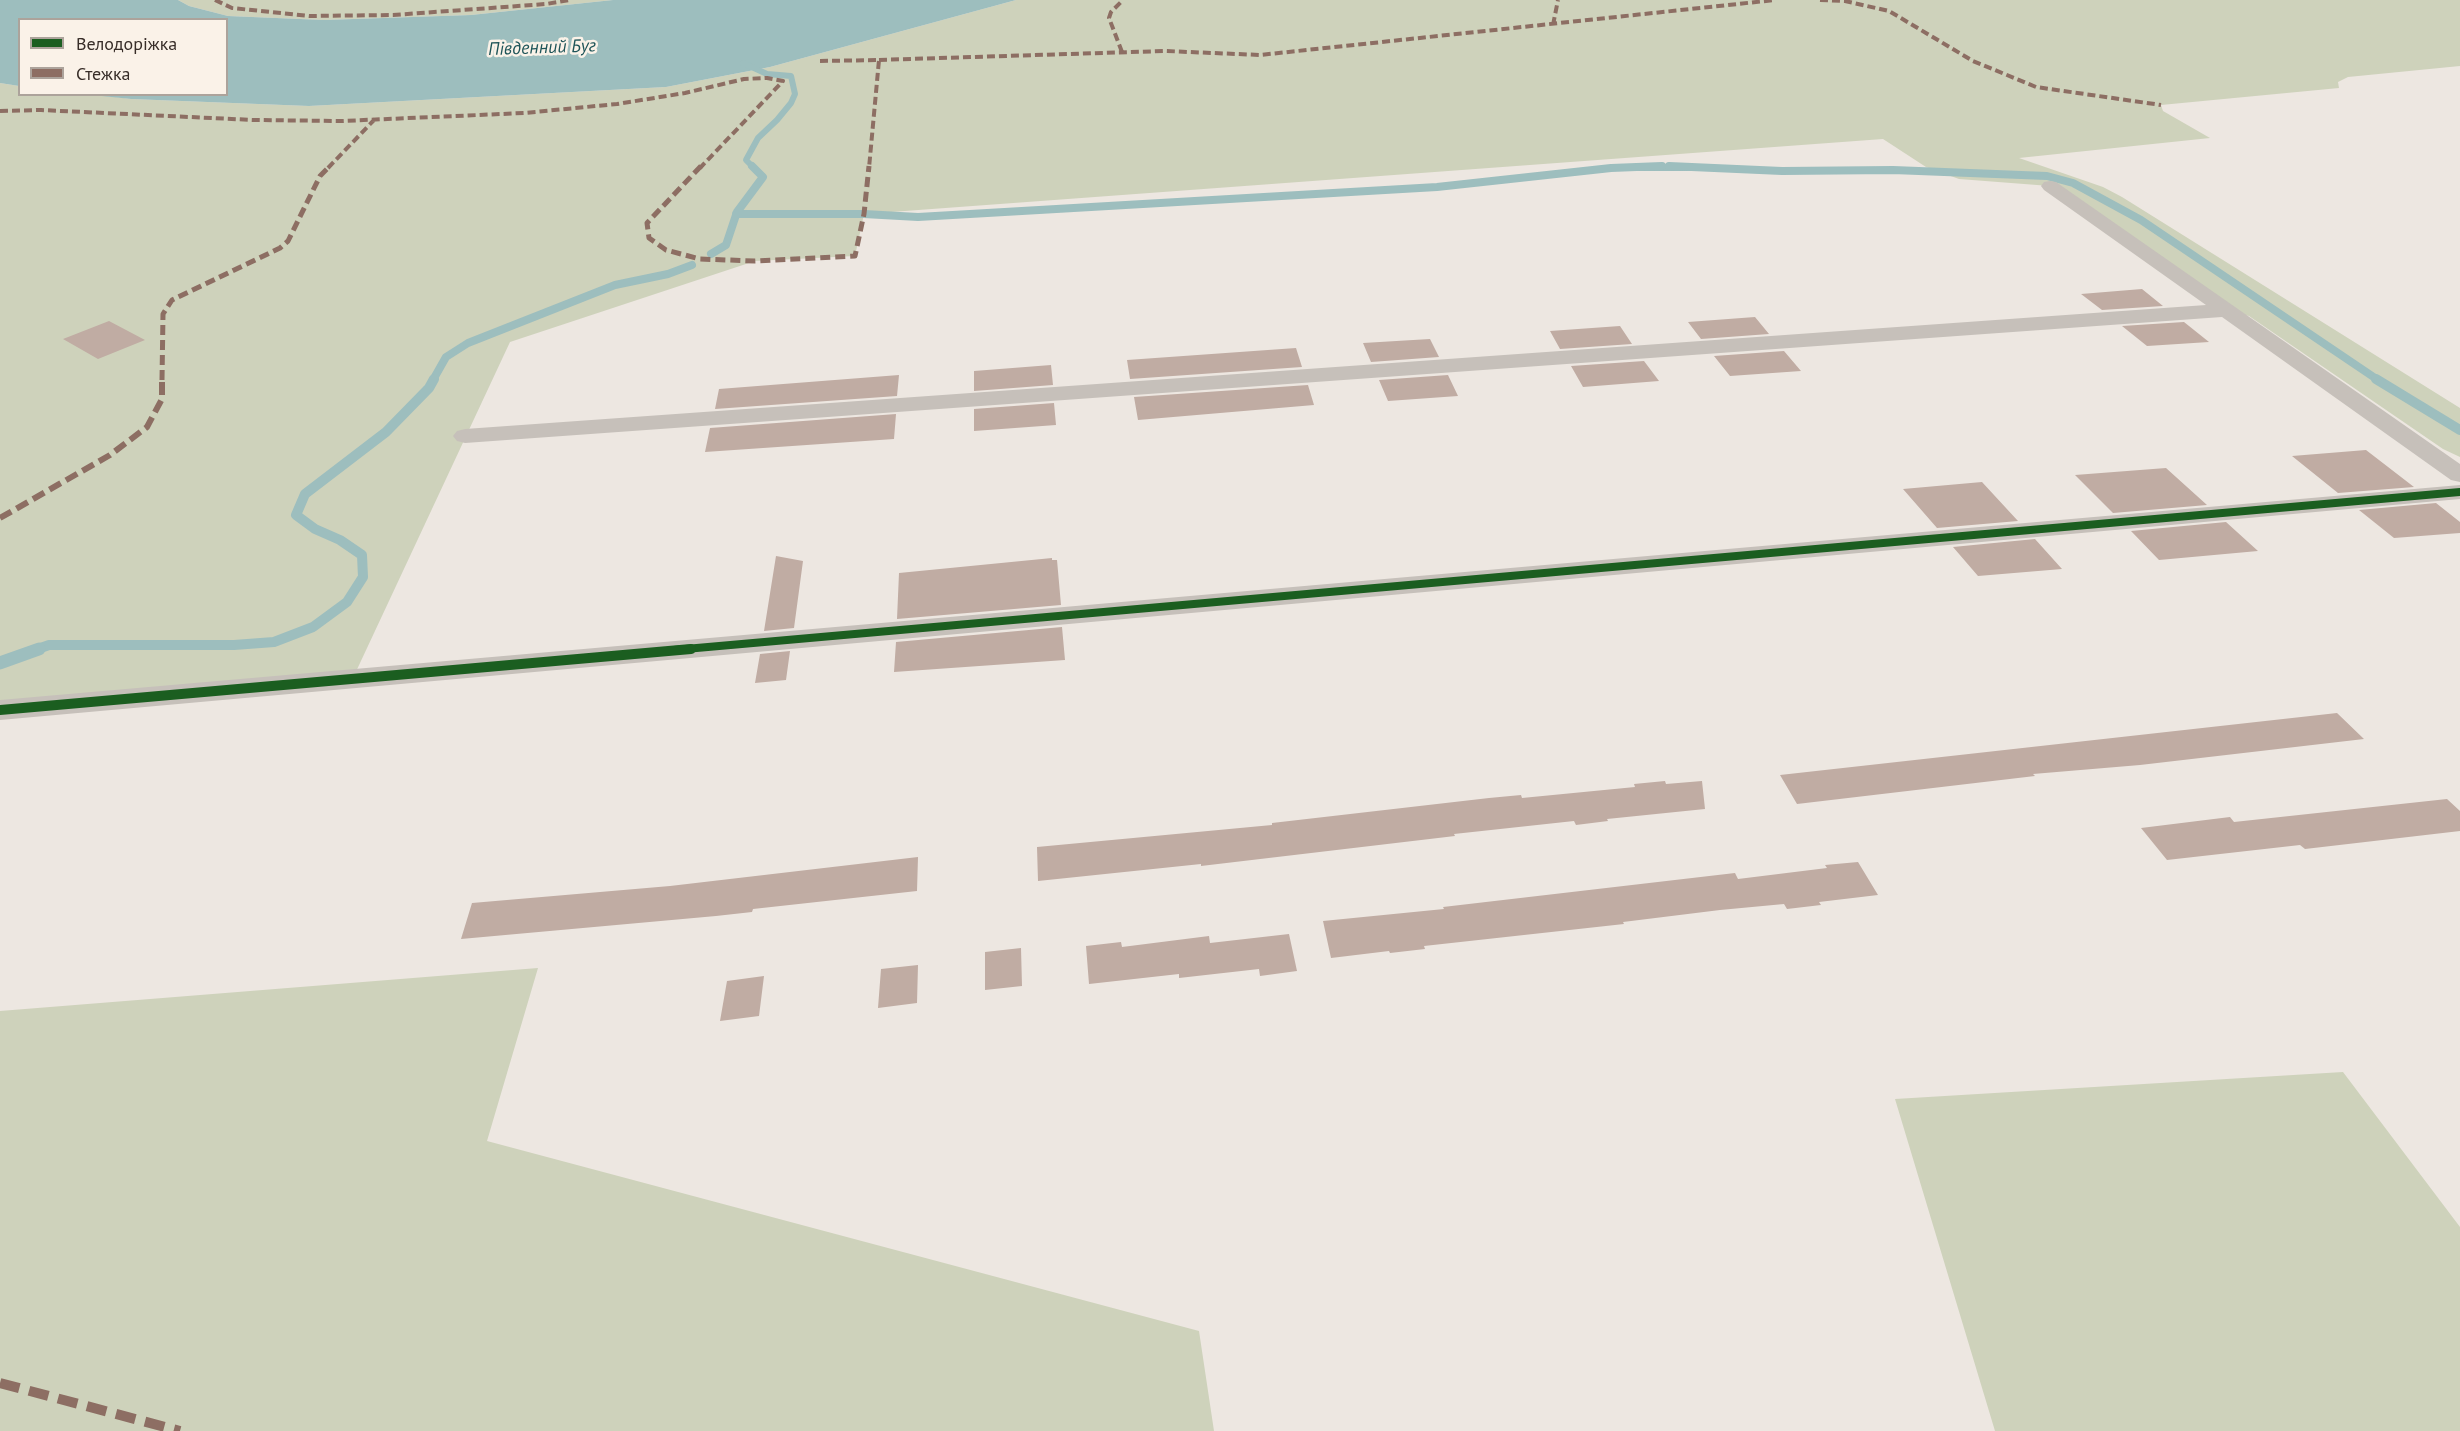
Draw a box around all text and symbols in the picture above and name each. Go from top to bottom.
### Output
legend [18,18,228,96]
text: Велодоріжка [76,32,177,55]
water label: Південний Буг [488,35,596,61]
text: Стежка [76,62,130,85]

